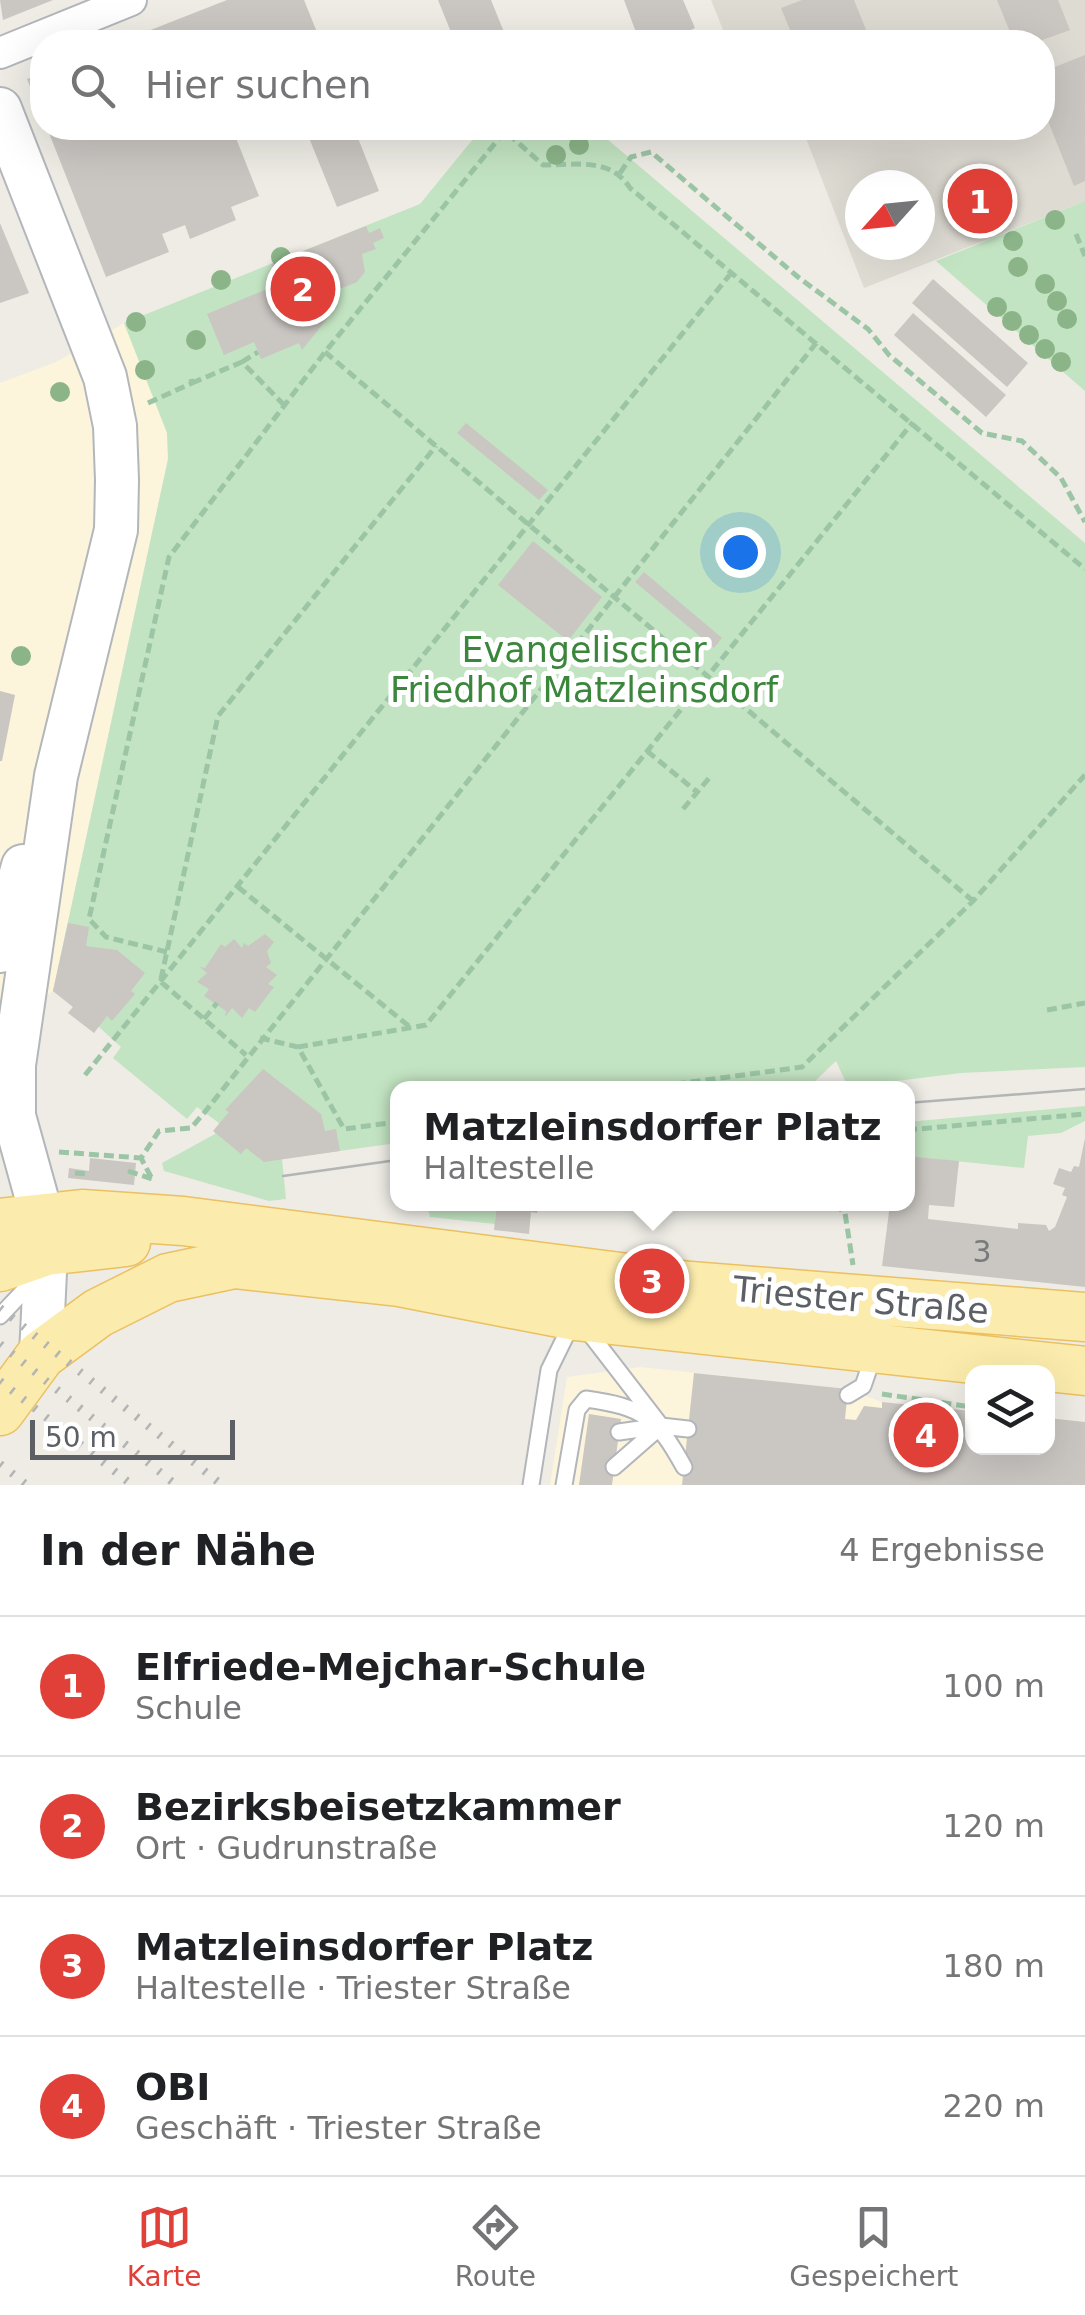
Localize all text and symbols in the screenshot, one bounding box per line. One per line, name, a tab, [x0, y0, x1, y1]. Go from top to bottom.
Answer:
search box	[30, 30, 1055, 140]
icon: search	[65, 58, 120, 113]
text: Hier suchen	[145, 63, 372, 107]
pin: 1	[948, 164, 1012, 238]
north arrow	[845, 170, 935, 260]
pin: 2	[270, 252, 336, 326]
your location	[715, 527, 766, 578]
park label: Evangelischer Friedhof Matzleinsdorf	[390, 630, 779, 710]
popup	[390, 1081, 915, 1211]
text: Matzleinsdorfer Platz	[423, 1105, 882, 1149]
text: Haltestelle	[423, 1149, 594, 1187]
house number: 3	[972, 1234, 992, 1269]
pin: 3	[620, 1244, 684, 1318]
street label: Triester Straße	[731, 1269, 990, 1331]
map controls	[965, 1365, 1055, 1455]
button: layers	[965, 1365, 1055, 1455]
pin: 4	[894, 1398, 958, 1472]
scale bar	[30, 1415, 235, 1460]
text: 50 m	[45, 1421, 117, 1454]
text: In der Nähe	[40, 1526, 316, 1575]
text: 4 Ergebnisse	[839, 1531, 1045, 1569]
text: Elfriede-Mejchar-Schule	[135, 1645, 646, 1689]
text: 1	[61, 1667, 84, 1705]
text: 100 m	[943, 1667, 1045, 1705]
text: Schule	[135, 1689, 242, 1727]
text: Bezirksbeisetzkammer	[135, 1785, 621, 1829]
text: 2	[61, 1807, 84, 1845]
text: 120 m	[943, 1807, 1045, 1845]
text: Ort · Gudrunstraße	[135, 1829, 437, 1867]
text: Matzleinsdorfer Platz	[135, 1925, 593, 1969]
text: 3	[61, 1947, 84, 1985]
text: 180 m	[943, 1947, 1045, 1985]
text: Haltestelle · Triester Straße	[135, 1969, 571, 2007]
text: OBI	[135, 2065, 210, 2109]
text: 4	[61, 2087, 84, 2125]
text: 220 m	[943, 2087, 1045, 2125]
text: Geschäft · Triester Straße	[135, 2109, 542, 2147]
tab: Karte	[127, 2200, 201, 2293]
tab: Route	[455, 2200, 536, 2293]
tab: Gespeichert	[789, 2200, 958, 2293]

